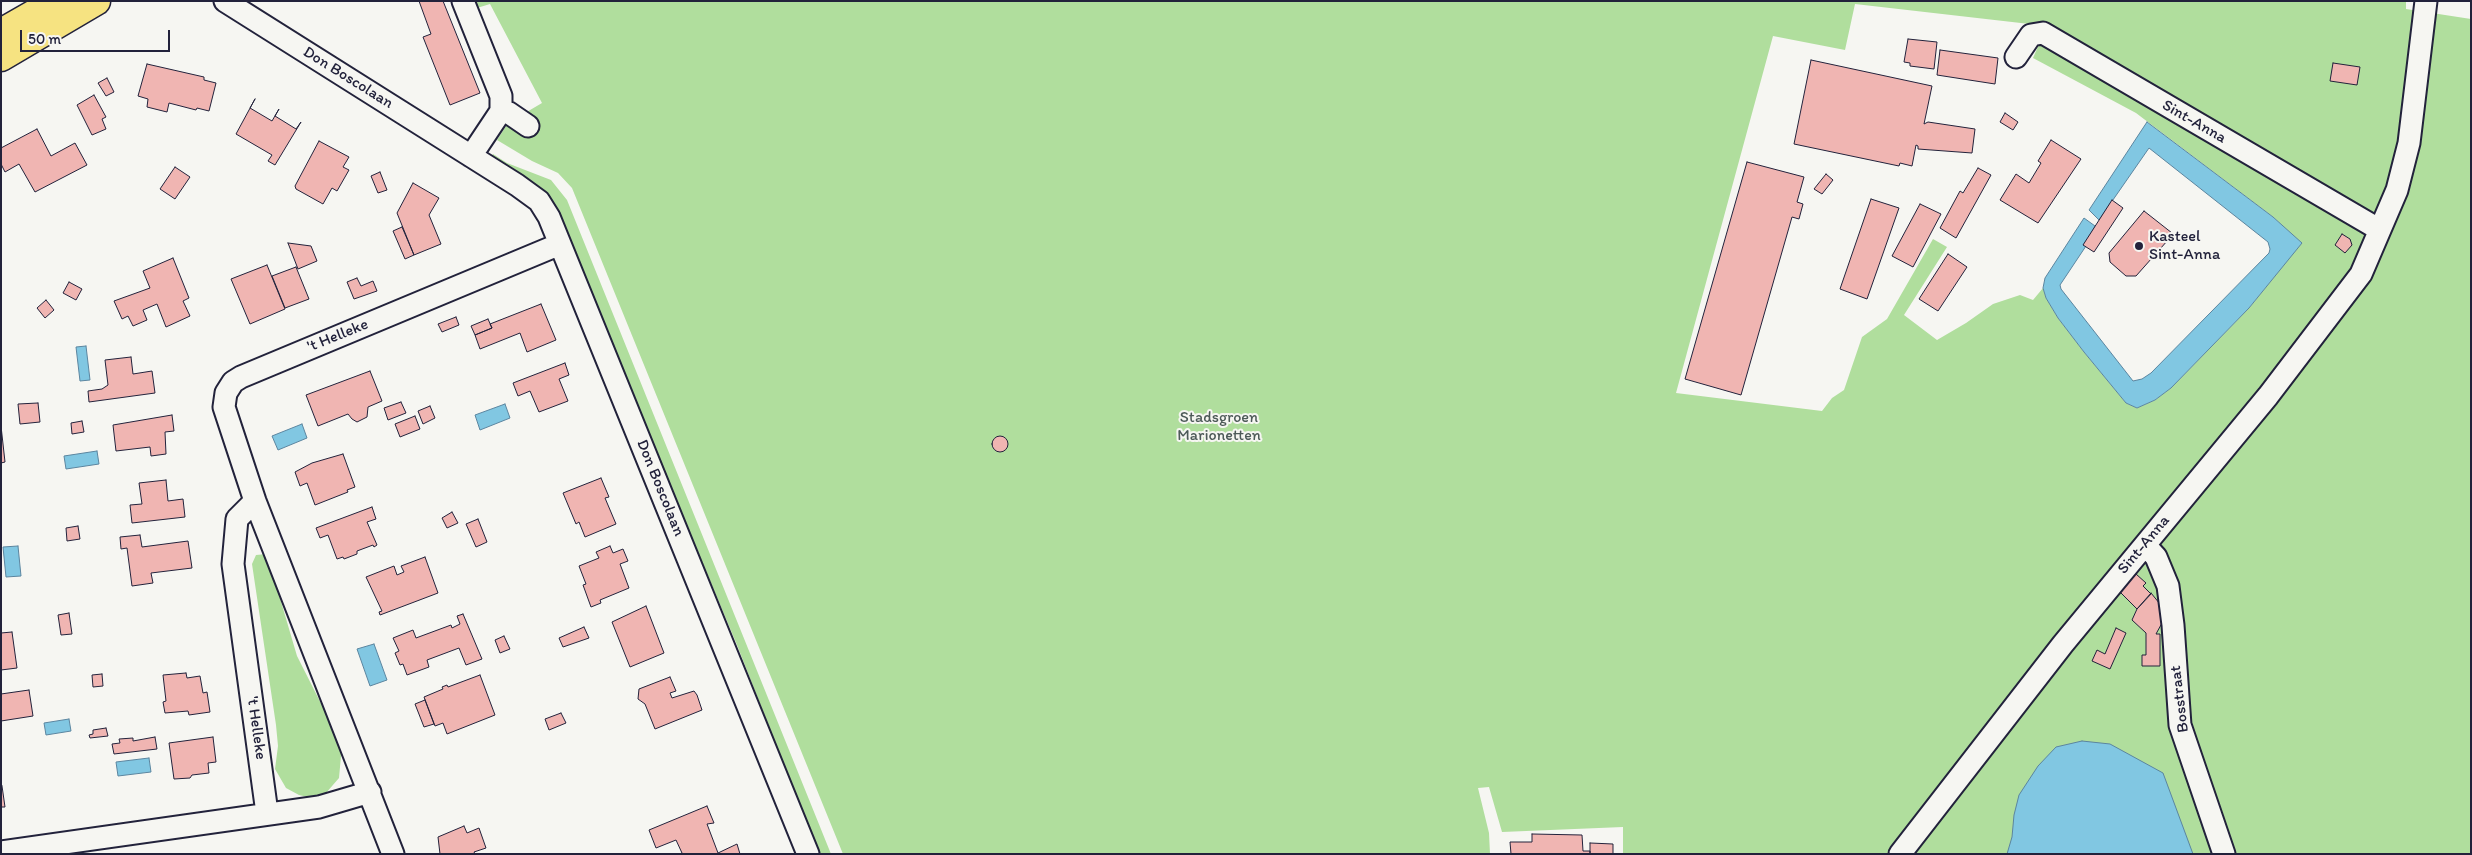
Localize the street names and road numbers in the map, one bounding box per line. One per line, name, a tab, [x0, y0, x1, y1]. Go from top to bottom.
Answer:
street label: Don Boscolaan	[299, 43, 397, 113]
street label: Sint-Anna	[2158, 96, 2230, 148]
street label: 't Helleke	[305, 315, 371, 357]
street label: Don Boscolaan	[632, 437, 688, 539]
street label: Sint-Anna	[2114, 512, 2174, 578]
street label: Bosstraat	[2166, 664, 2194, 734]
street label: 't Helleke	[242, 695, 270, 761]

